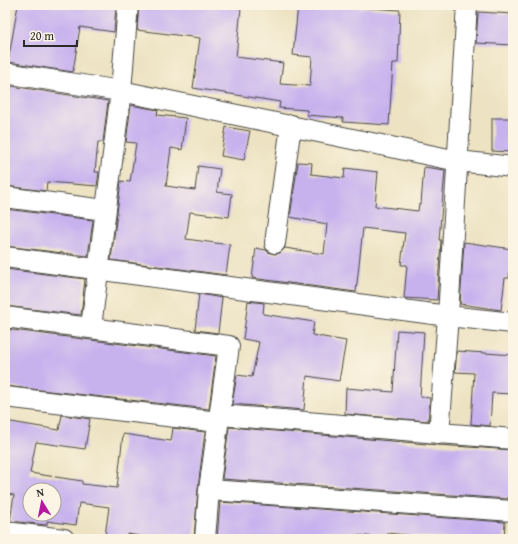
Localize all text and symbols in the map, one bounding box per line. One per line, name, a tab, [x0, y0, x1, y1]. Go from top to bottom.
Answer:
scale bar	[24, 22, 77, 48]
text: 20 m	[30, 27, 54, 44]
north arrow	[22, 482, 62, 522]
text: N	[35, 484, 46, 501]

